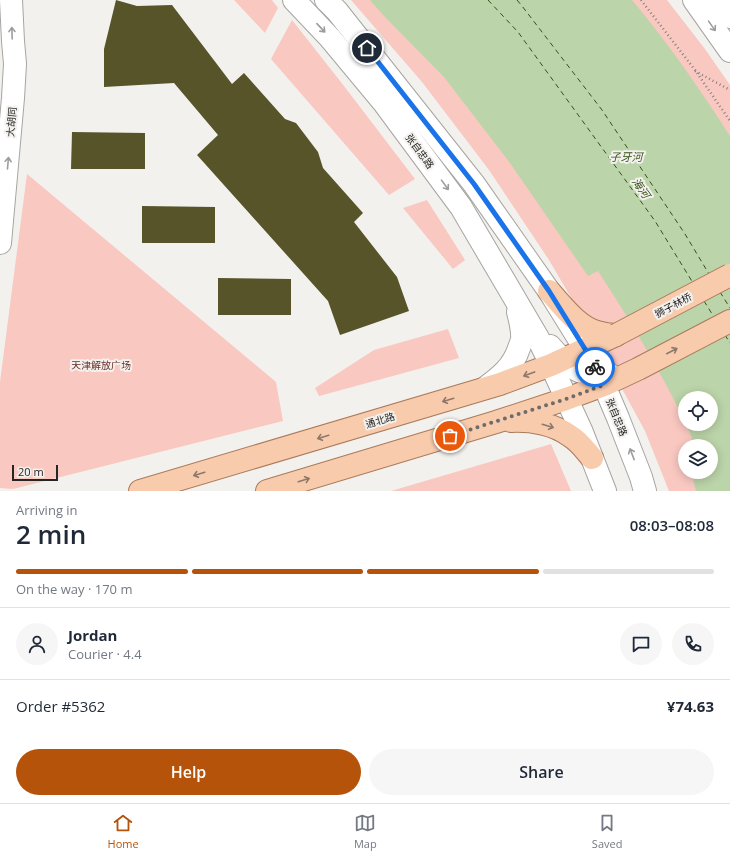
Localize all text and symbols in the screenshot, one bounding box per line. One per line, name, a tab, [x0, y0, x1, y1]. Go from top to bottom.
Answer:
one-way arrow	[708, 20, 716, 31]
one-way arrow	[316, 23, 325, 33]
one-way arrow	[9, 27, 16, 40]
pin	[350, 31, 384, 65]
icon: home	[356, 37, 378, 59]
street label: 大胡同	[3, 106, 19, 138]
street label: 张自忠路	[403, 131, 437, 171]
water label: 子牙河	[610, 149, 644, 164]
one-way arrow	[4, 157, 11, 170]
water label: 海河	[629, 174, 655, 203]
one-way arrow	[441, 179, 449, 190]
street label: 狮子林桥	[652, 289, 694, 321]
courier	[575, 347, 615, 387]
one-way arrow	[666, 347, 678, 354]
icon: bike	[584, 356, 606, 378]
park label: 天津解放广场	[71, 358, 131, 372]
one-way arrow	[523, 370, 535, 378]
map controls	[678, 391, 718, 479]
button: locate	[678, 391, 718, 431]
one-way arrow	[442, 396, 455, 404]
street label: 张自忠路	[603, 396, 631, 438]
street label: 通北路	[364, 409, 396, 431]
pin	[433, 419, 467, 453]
one-way arrow	[541, 423, 554, 430]
icon: bag	[439, 425, 461, 447]
one-way arrow	[317, 434, 330, 441]
button: layers	[678, 439, 718, 479]
one-way arrow	[628, 449, 636, 461]
scale bar	[12, 463, 58, 482]
text: 20 m	[18, 464, 44, 479]
one-way arrow	[192, 471, 205, 478]
one-way arrow	[297, 476, 310, 483]
text: Arriving in	[16, 501, 78, 519]
text: 08:03–08:08	[630, 515, 714, 535]
text: 2 min	[16, 516, 86, 552]
text: On the way · 170 m	[16, 580, 132, 598]
button: person	[16, 623, 58, 665]
button: chat	[620, 623, 662, 665]
button: phone	[672, 623, 714, 665]
text: Jordan	[68, 625, 117, 645]
text: Courier · 4.4	[68, 645, 142, 663]
text: Order #5362	[16, 696, 105, 716]
text: ¥74.63	[667, 696, 714, 716]
button: Help	[16, 749, 361, 795]
button: Share	[369, 749, 714, 795]
tab: Home	[108, 812, 139, 851]
tab: Map	[354, 812, 377, 851]
tab: Saved	[592, 812, 622, 851]

